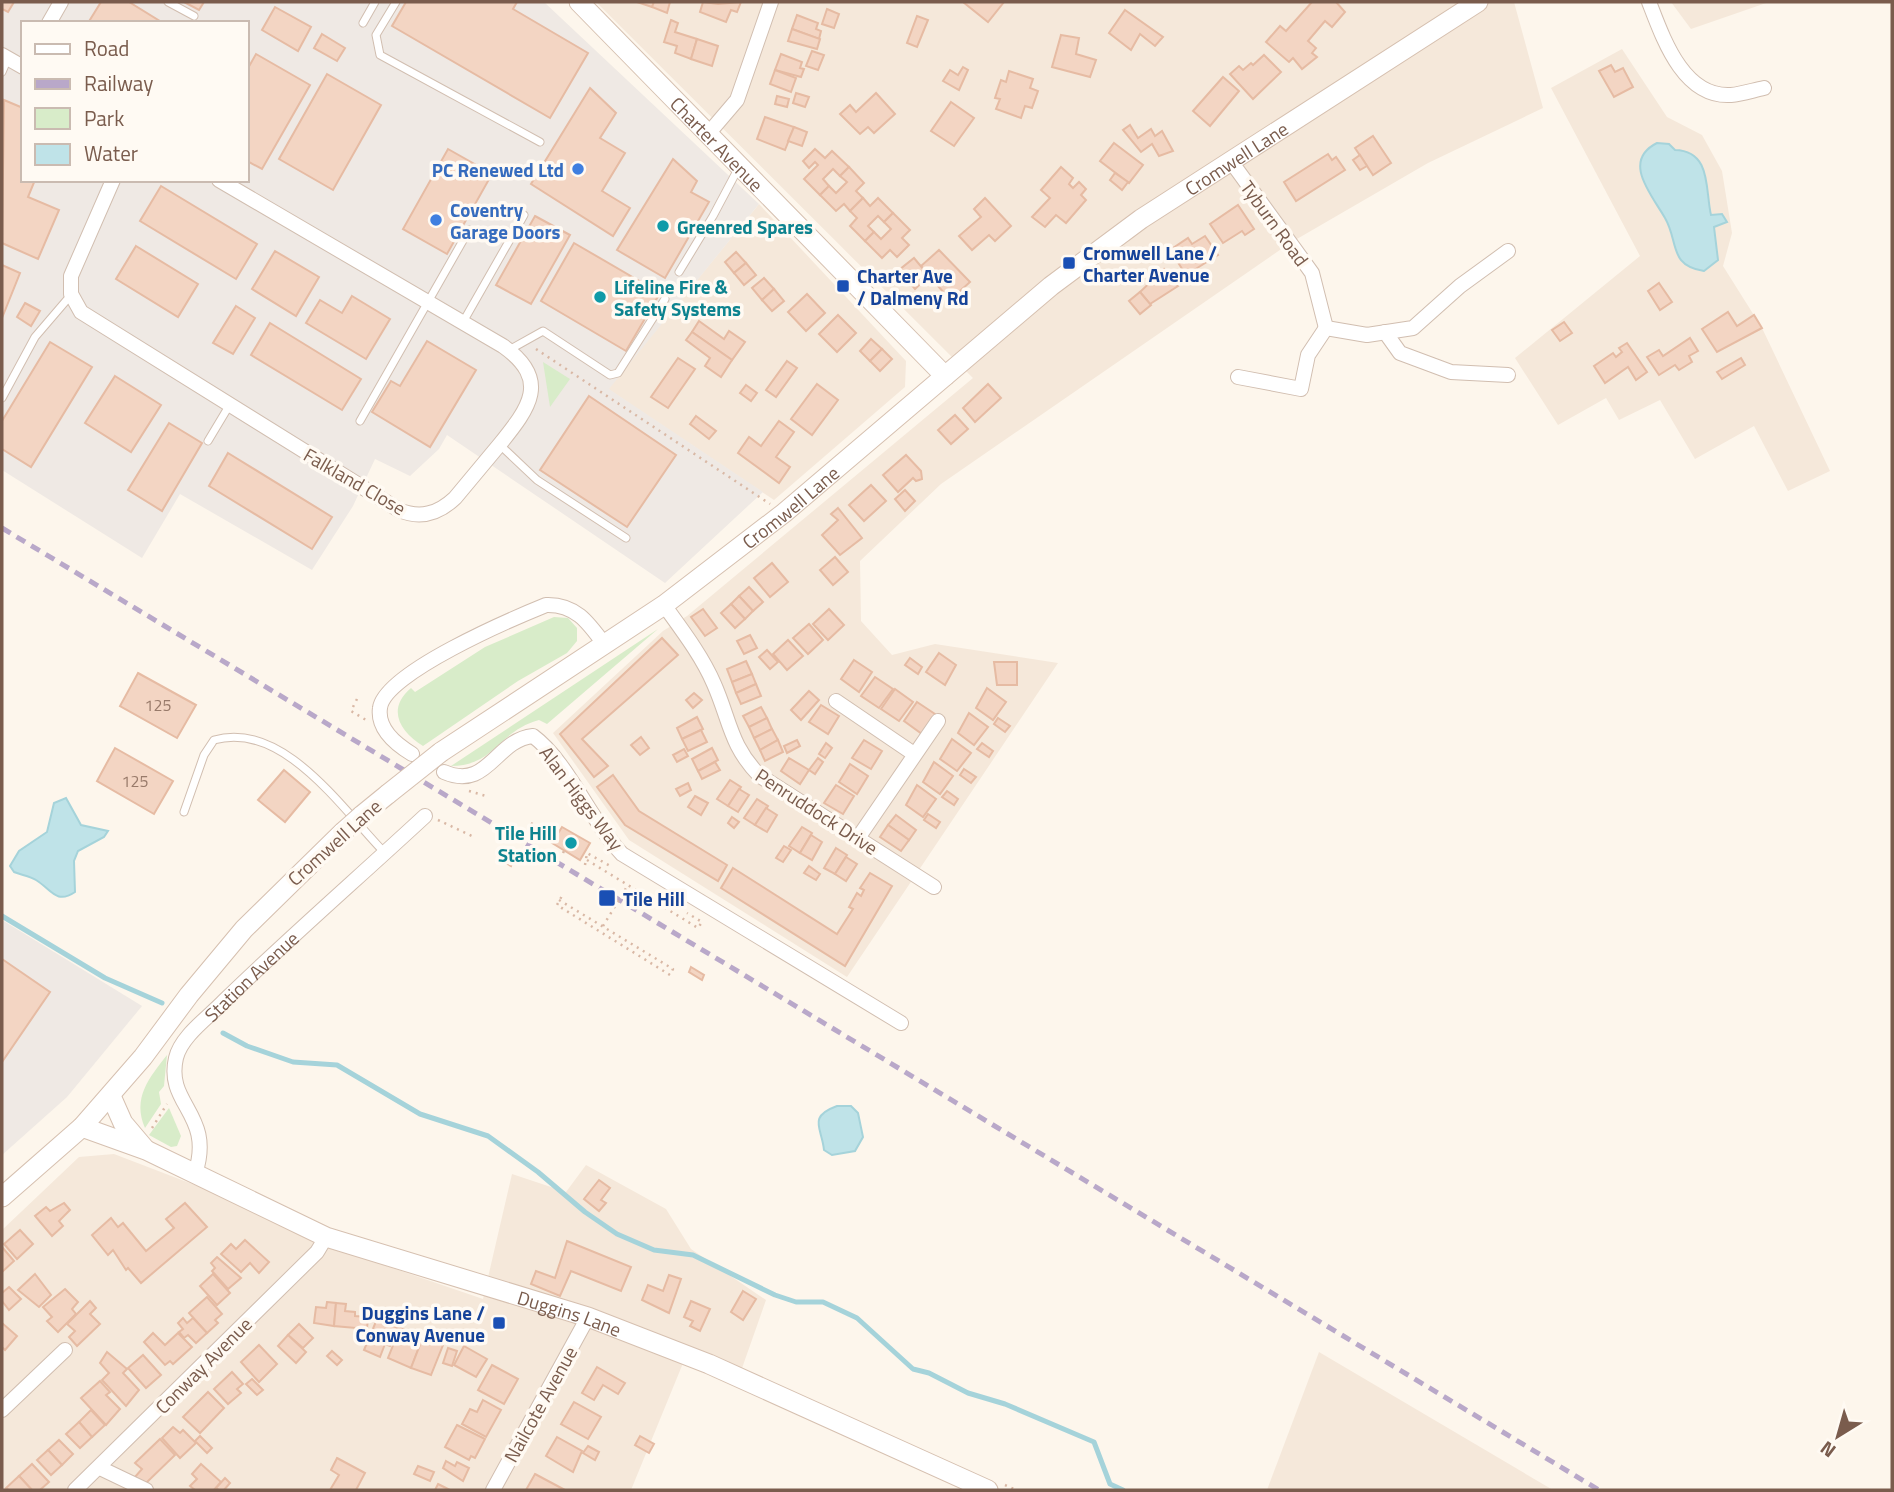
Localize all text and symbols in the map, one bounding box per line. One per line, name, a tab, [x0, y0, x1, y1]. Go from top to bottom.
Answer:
legend	[21, 21, 248, 182]
text: Road	[84, 32, 129, 64]
text: Railway	[84, 67, 153, 99]
street label: Charter Avenue	[664, 89, 771, 198]
text: Park	[84, 102, 124, 134]
street label: Cromwell Lane	[1179, 114, 1293, 202]
text: Water	[84, 137, 138, 169]
place label: PC Renewed Ltd	[432, 155, 564, 184]
marker: PC Renewed Ltd	[570, 161, 586, 177]
street label: Tyburn Road	[1234, 174, 1316, 272]
place label: Coventry Garage Doors	[450, 195, 561, 246]
marker: Coventry Garage Doors	[428, 212, 444, 228]
place label: Greenred Spares	[677, 212, 813, 241]
marker: Greenred Spares	[655, 218, 671, 234]
place label: Cromwell Lane / Charter Avenue	[1083, 238, 1217, 289]
marker: Cromwell Lane / Charter Avenue	[1061, 255, 1077, 271]
place label: Charter Ave / Dalmeny Rd	[857, 261, 969, 312]
place label: Lifeline Fire & Safety Systems	[614, 272, 741, 323]
marker: Charter Ave / Dalmeny Rd	[835, 278, 851, 294]
marker: Lifeline Fire & Safety Systems	[592, 289, 608, 305]
street label: Falkland Close	[298, 440, 412, 522]
street label: Cromwell Lane	[735, 458, 845, 555]
house number: 125	[145, 693, 171, 717]
street label: Alan Higgs Way	[533, 740, 631, 856]
street label: Penruddock Drive	[750, 760, 884, 862]
house number: 125	[122, 769, 148, 793]
street label: Cromwell Lane	[281, 792, 387, 892]
place label: Tile Hill Station	[495, 818, 557, 869]
marker: Tile Hill Station	[563, 835, 579, 851]
place label: Tile Hill	[623, 884, 685, 913]
marker: Tile Hill	[597, 888, 617, 908]
street label: Station Avenue	[197, 924, 305, 1028]
street label: Duggins Lane	[514, 1282, 626, 1343]
place label: Duggins Lane / Conway Avenue	[355, 1298, 485, 1349]
street label: Conway Avenue	[148, 1310, 258, 1420]
marker: Duggins Lane / Conway Avenue	[491, 1315, 507, 1331]
street label: Nailcote Avenue	[496, 1341, 584, 1467]
north arrow	[1803, 1401, 1873, 1471]
text: N	[1813, 1434, 1841, 1466]

